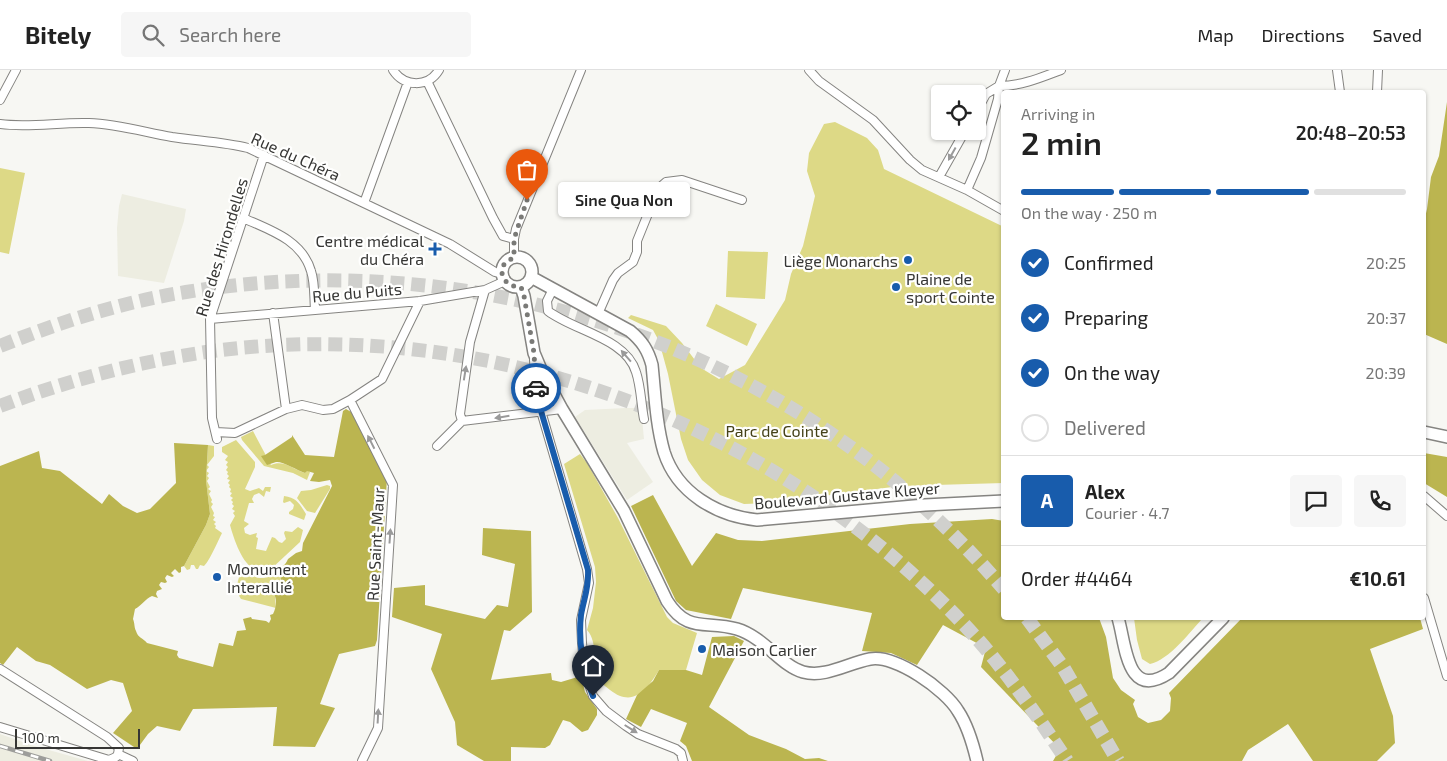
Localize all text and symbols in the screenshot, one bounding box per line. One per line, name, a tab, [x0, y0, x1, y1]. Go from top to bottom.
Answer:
search box	[121, 12, 471, 57]
text: Bitely	[25, 20, 91, 49]
icon: search	[139, 21, 167, 49]
text: Search here	[179, 23, 281, 46]
text: Map	[1197, 24, 1234, 46]
text: Directions	[1262, 24, 1345, 46]
text: Saved	[1373, 24, 1422, 46]
map controls	[931, 85, 986, 140]
button: locate	[931, 85, 986, 140]
text: Arriving in	[1021, 104, 1095, 123]
text: 20:48–20:53	[1296, 121, 1406, 144]
text: 2 min	[1021, 123, 1102, 161]
street label: Rue du Chéra	[249, 128, 343, 184]
one-way arrow	[948, 147, 957, 161]
pin	[506, 149, 548, 200]
icon: bag	[513, 156, 541, 184]
street label: Rue des Hirondelles	[191, 175, 251, 319]
callout: Sine Qua Non	[557, 182, 690, 218]
text: Sine Qua Non	[575, 190, 673, 209]
text: On the way · 250 m	[1021, 203, 1157, 222]
place label: Centre médical du Chéra	[315, 231, 424, 268]
marker: Centre médical du Chéra	[428, 242, 442, 256]
icon: check	[1021, 249, 1049, 277]
place label: Liège Monarchs	[784, 251, 898, 270]
text: Confirmed	[1064, 251, 1154, 274]
text: 20:25	[1366, 253, 1406, 272]
marker: Liège Monarchs	[902, 254, 914, 266]
place label: Plaine de sport Cointe	[906, 269, 995, 306]
street label: Rue du Puits	[311, 279, 403, 305]
marker: Plaine de sport Cointe	[890, 281, 902, 293]
icon: check	[1021, 304, 1049, 332]
text: Preparing	[1064, 306, 1148, 329]
text: 20:37	[1366, 308, 1406, 327]
one-way arrow	[621, 350, 632, 363]
icon: check	[1021, 359, 1049, 387]
text: On the way	[1064, 361, 1160, 384]
courier	[511, 363, 561, 413]
text: 20:39	[1366, 363, 1406, 382]
one-way arrow	[462, 365, 470, 381]
icon: car	[522, 374, 550, 402]
one-way arrow	[493, 413, 509, 421]
text: Delivered	[1064, 416, 1146, 439]
park label: Parc de Cointe	[725, 421, 829, 440]
one-way arrow	[367, 436, 376, 449]
button: chat	[1290, 475, 1342, 527]
button: phone	[1354, 475, 1406, 527]
street label: Boulevard Gustave Kleyer	[753, 477, 941, 513]
text: Alex	[1085, 480, 1125, 503]
street label: Rue Saint-Maur	[363, 486, 387, 601]
text: A	[1041, 489, 1053, 512]
text: Courier · 4.7	[1085, 503, 1169, 522]
one-way arrow	[387, 528, 395, 544]
place label: Monument Interallié	[227, 559, 307, 596]
text: Order #4464	[1021, 567, 1133, 590]
text: €10.61	[1350, 567, 1406, 590]
marker: Monument Interallié	[211, 571, 223, 583]
place label: Maison Carlier	[712, 640, 817, 659]
marker: Maison Carlier	[696, 643, 708, 655]
pin	[572, 645, 614, 696]
icon: home	[579, 652, 607, 680]
one-way arrow	[375, 708, 383, 724]
one-way arrow	[625, 724, 638, 734]
scale bar	[15, 726, 140, 749]
text: 100 m	[22, 729, 60, 746]

